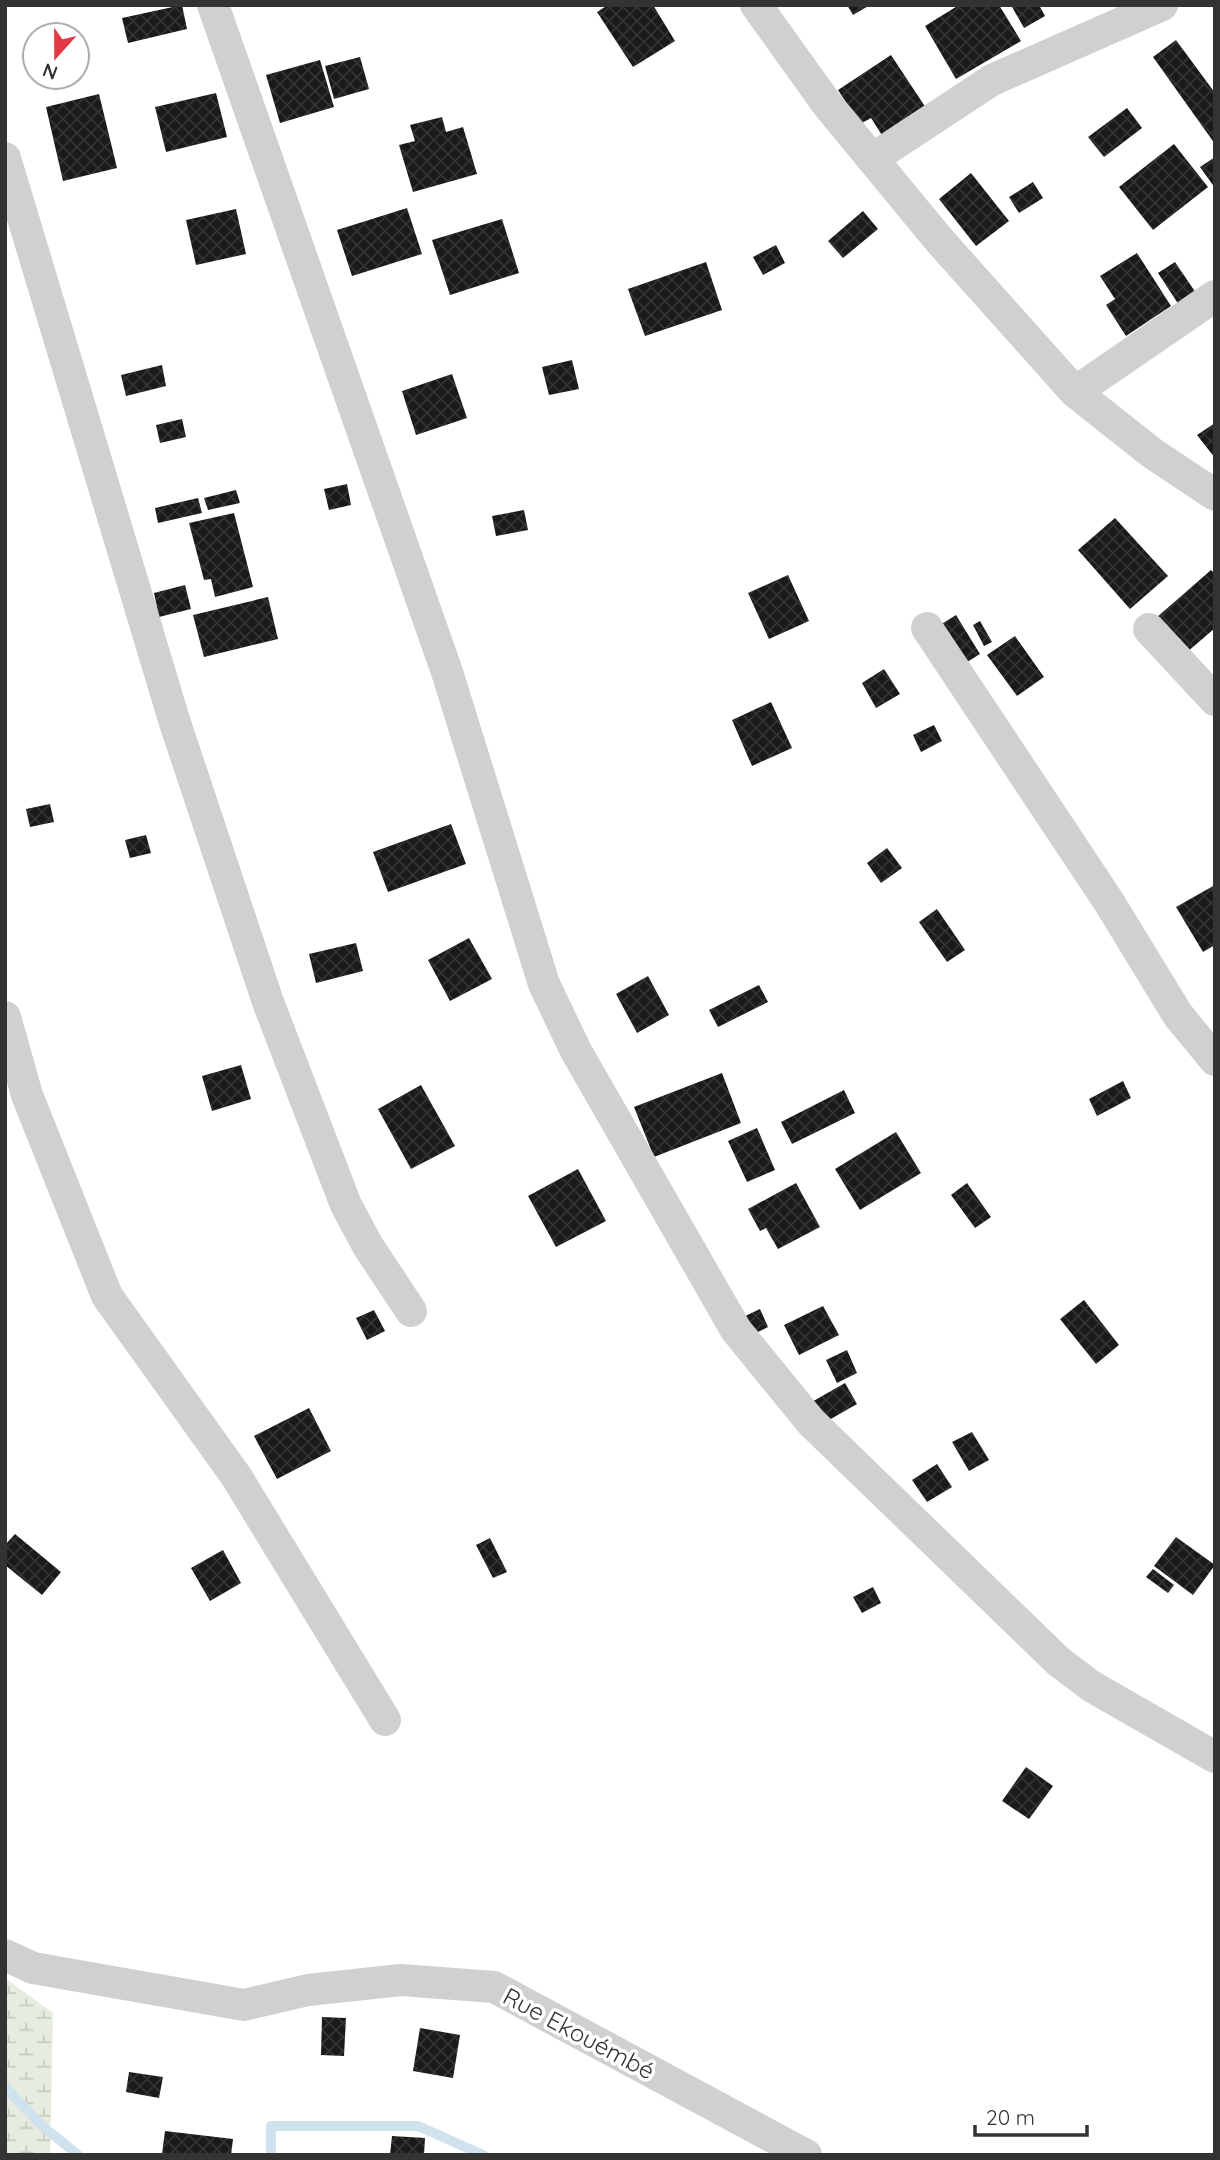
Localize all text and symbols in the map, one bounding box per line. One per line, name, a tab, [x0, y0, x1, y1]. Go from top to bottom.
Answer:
north arrow	[21, 21, 91, 91]
text: N	[39, 58, 61, 86]
street label: Rue Ekouémbé	[498, 1980, 660, 2086]
scale bar	[975, 2094, 1087, 2138]
text: 20 m	[986, 2104, 1035, 2130]

